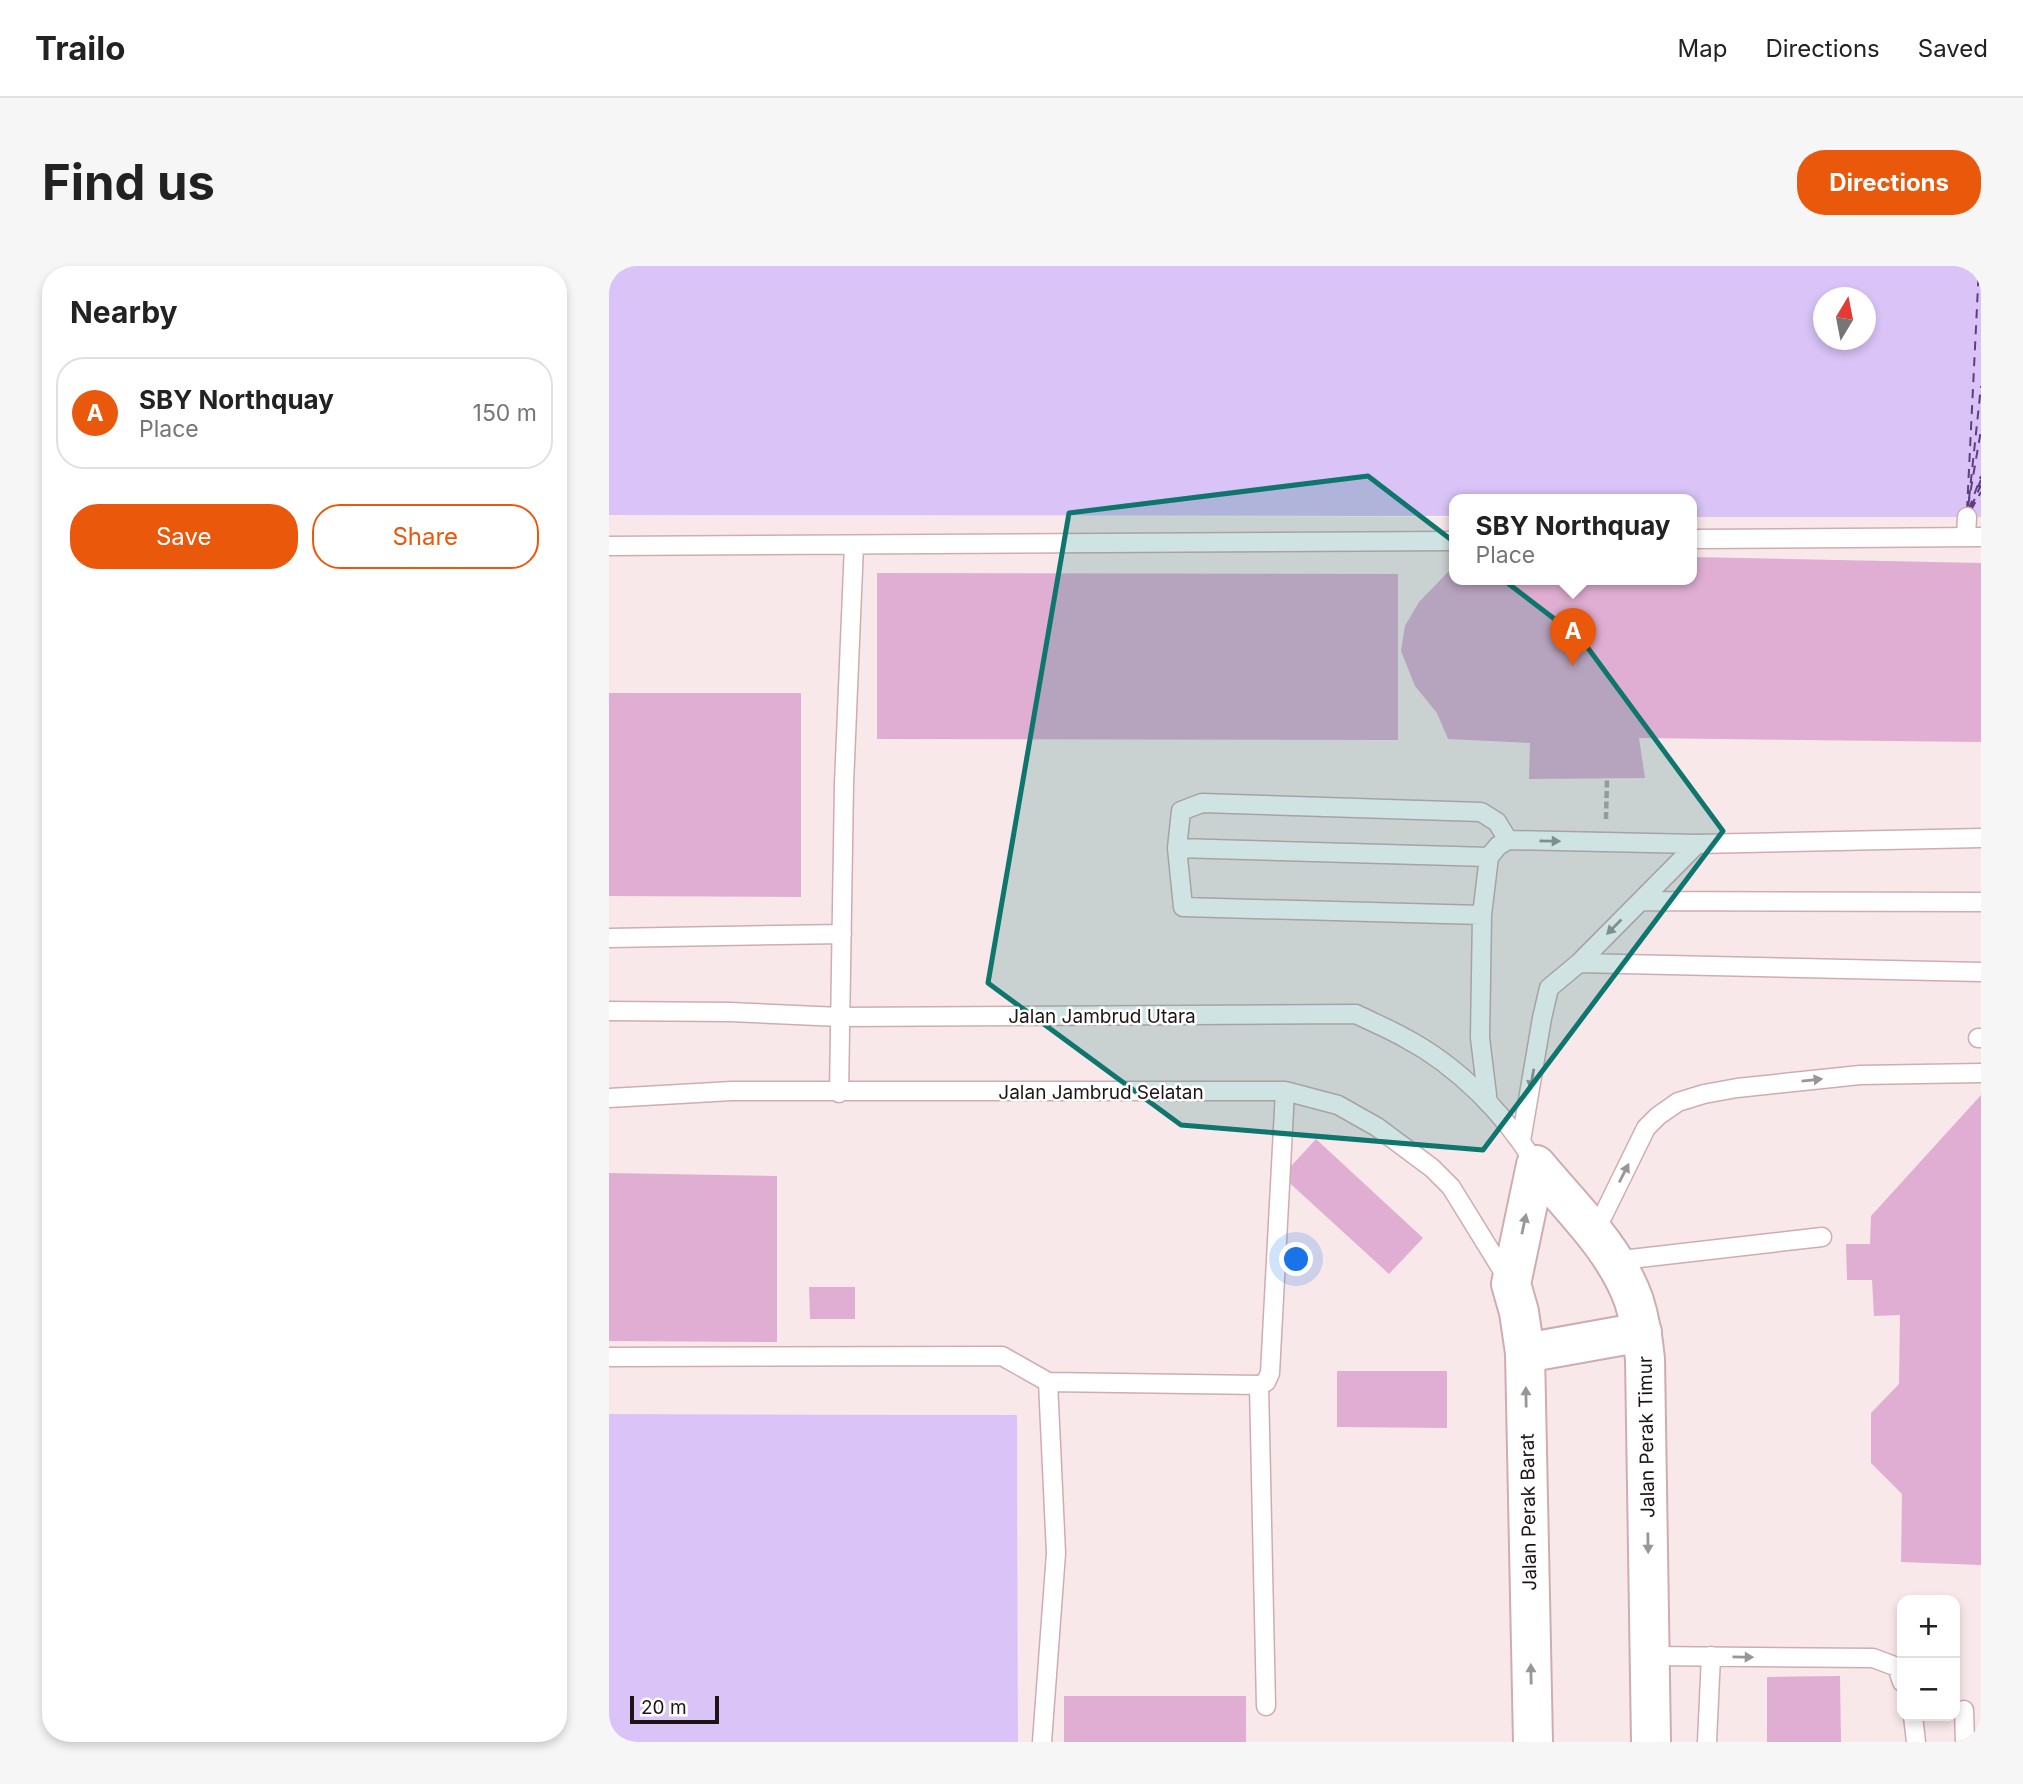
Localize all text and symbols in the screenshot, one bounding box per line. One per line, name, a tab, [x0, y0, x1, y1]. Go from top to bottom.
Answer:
text: Trailo	[35, 28, 125, 68]
text: Map	[1678, 34, 1727, 63]
text: Directions	[1765, 34, 1880, 63]
text: Saved	[1918, 34, 1988, 63]
button: Directions	[1797, 150, 1981, 215]
text: Find us	[42, 153, 215, 212]
north arrow	[1813, 287, 1876, 350]
text: Nearby	[70, 294, 178, 330]
text: SBY Northquay	[139, 384, 334, 415]
text: A	[86, 399, 104, 427]
text: 150 m	[473, 399, 537, 427]
text: Place	[139, 415, 199, 443]
popup	[1449, 494, 1697, 585]
button: Save	[70, 504, 298, 569]
button: Share	[312, 504, 539, 569]
text: SBY Northquay	[1476, 510, 1670, 541]
text: Place	[1476, 541, 1535, 569]
pin: A	[1550, 608, 1596, 666]
one-way arrow	[1539, 836, 1561, 847]
one-way arrow	[1606, 919, 1623, 936]
street label: Jalan Jambrud Utara	[1008, 1005, 1196, 1028]
one-way arrow	[1526, 1068, 1537, 1090]
one-way arrow	[1801, 1075, 1823, 1086]
street label: Jalan Jambrud Selatan	[998, 1081, 1204, 1104]
one-way arrow	[1619, 1163, 1630, 1183]
one-way arrow	[1518, 1213, 1529, 1235]
your location	[1279, 1242, 1313, 1276]
street label: Jalan Perak Timur	[1634, 1356, 1659, 1518]
one-way arrow	[1520, 1386, 1532, 1408]
street label: Jalan Perak Barat	[1516, 1433, 1541, 1591]
one-way arrow	[1642, 1532, 1654, 1554]
map controls	[1897, 1595, 1960, 1721]
button: +	[1897, 1595, 1960, 1658]
one-way arrow	[1732, 1651, 1754, 1663]
button: −	[1897, 1658, 1960, 1721]
one-way arrow	[1526, 1663, 1537, 1685]
scale bar	[630, 1693, 719, 1725]
text: 20 m	[641, 1696, 687, 1719]

